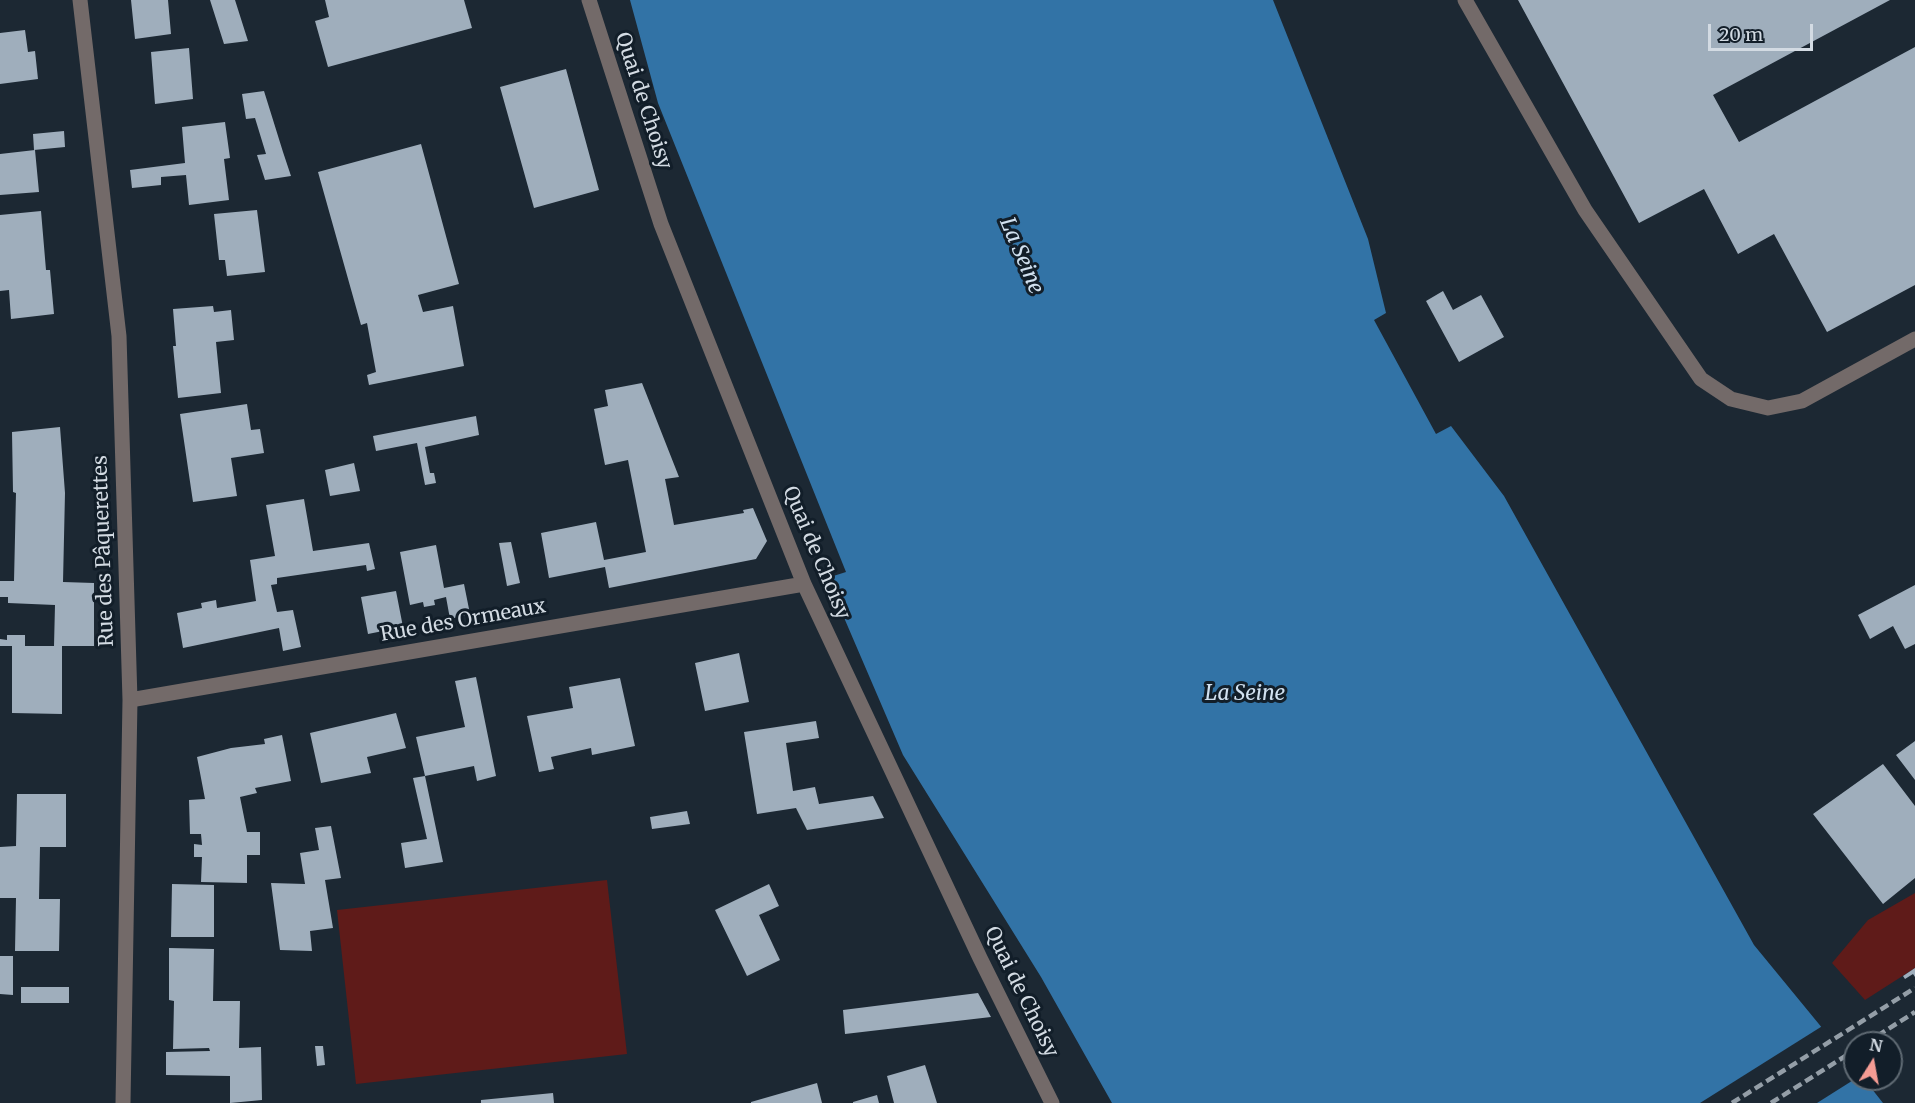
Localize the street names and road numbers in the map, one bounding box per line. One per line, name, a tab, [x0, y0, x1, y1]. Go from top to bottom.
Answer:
street label: Quai de Choisy	[610, 30, 676, 172]
street label: Rue des Pâquerettes	[89, 455, 119, 647]
street label: Quai de Choisy	[777, 483, 855, 623]
street label: Rue des Ormeaux	[379, 595, 547, 647]
street label: Quai de Choisy	[979, 923, 1063, 1061]

